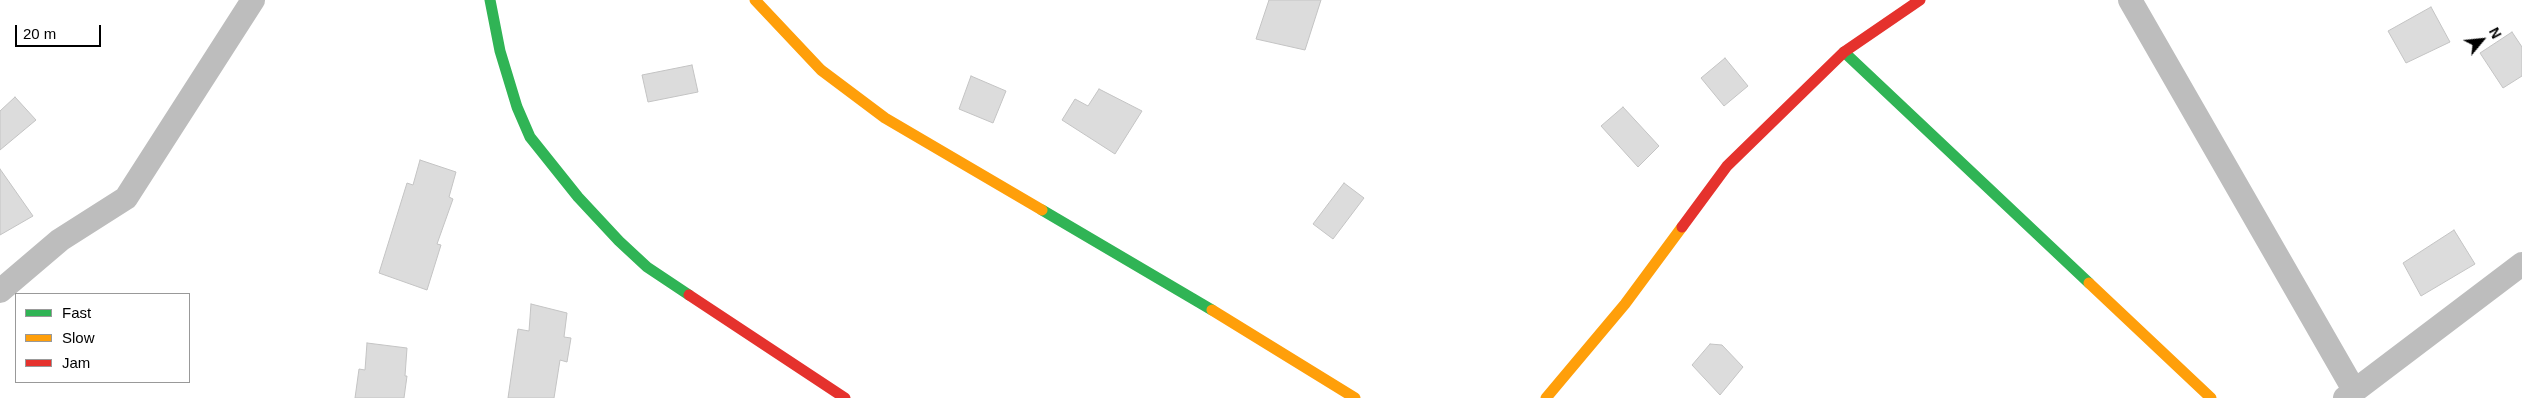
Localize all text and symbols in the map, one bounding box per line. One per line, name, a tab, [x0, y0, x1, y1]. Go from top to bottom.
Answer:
scale bar	[18, 15, 104, 47]
north arrow	[2457, 15, 2507, 65]
text: 20 m	[23, 25, 56, 42]
text: N	[2486, 25, 2505, 41]
legend	[15, 293, 190, 383]
text: Fast	[62, 304, 91, 321]
text: Slow	[62, 329, 95, 346]
text: Jam	[62, 354, 90, 371]

